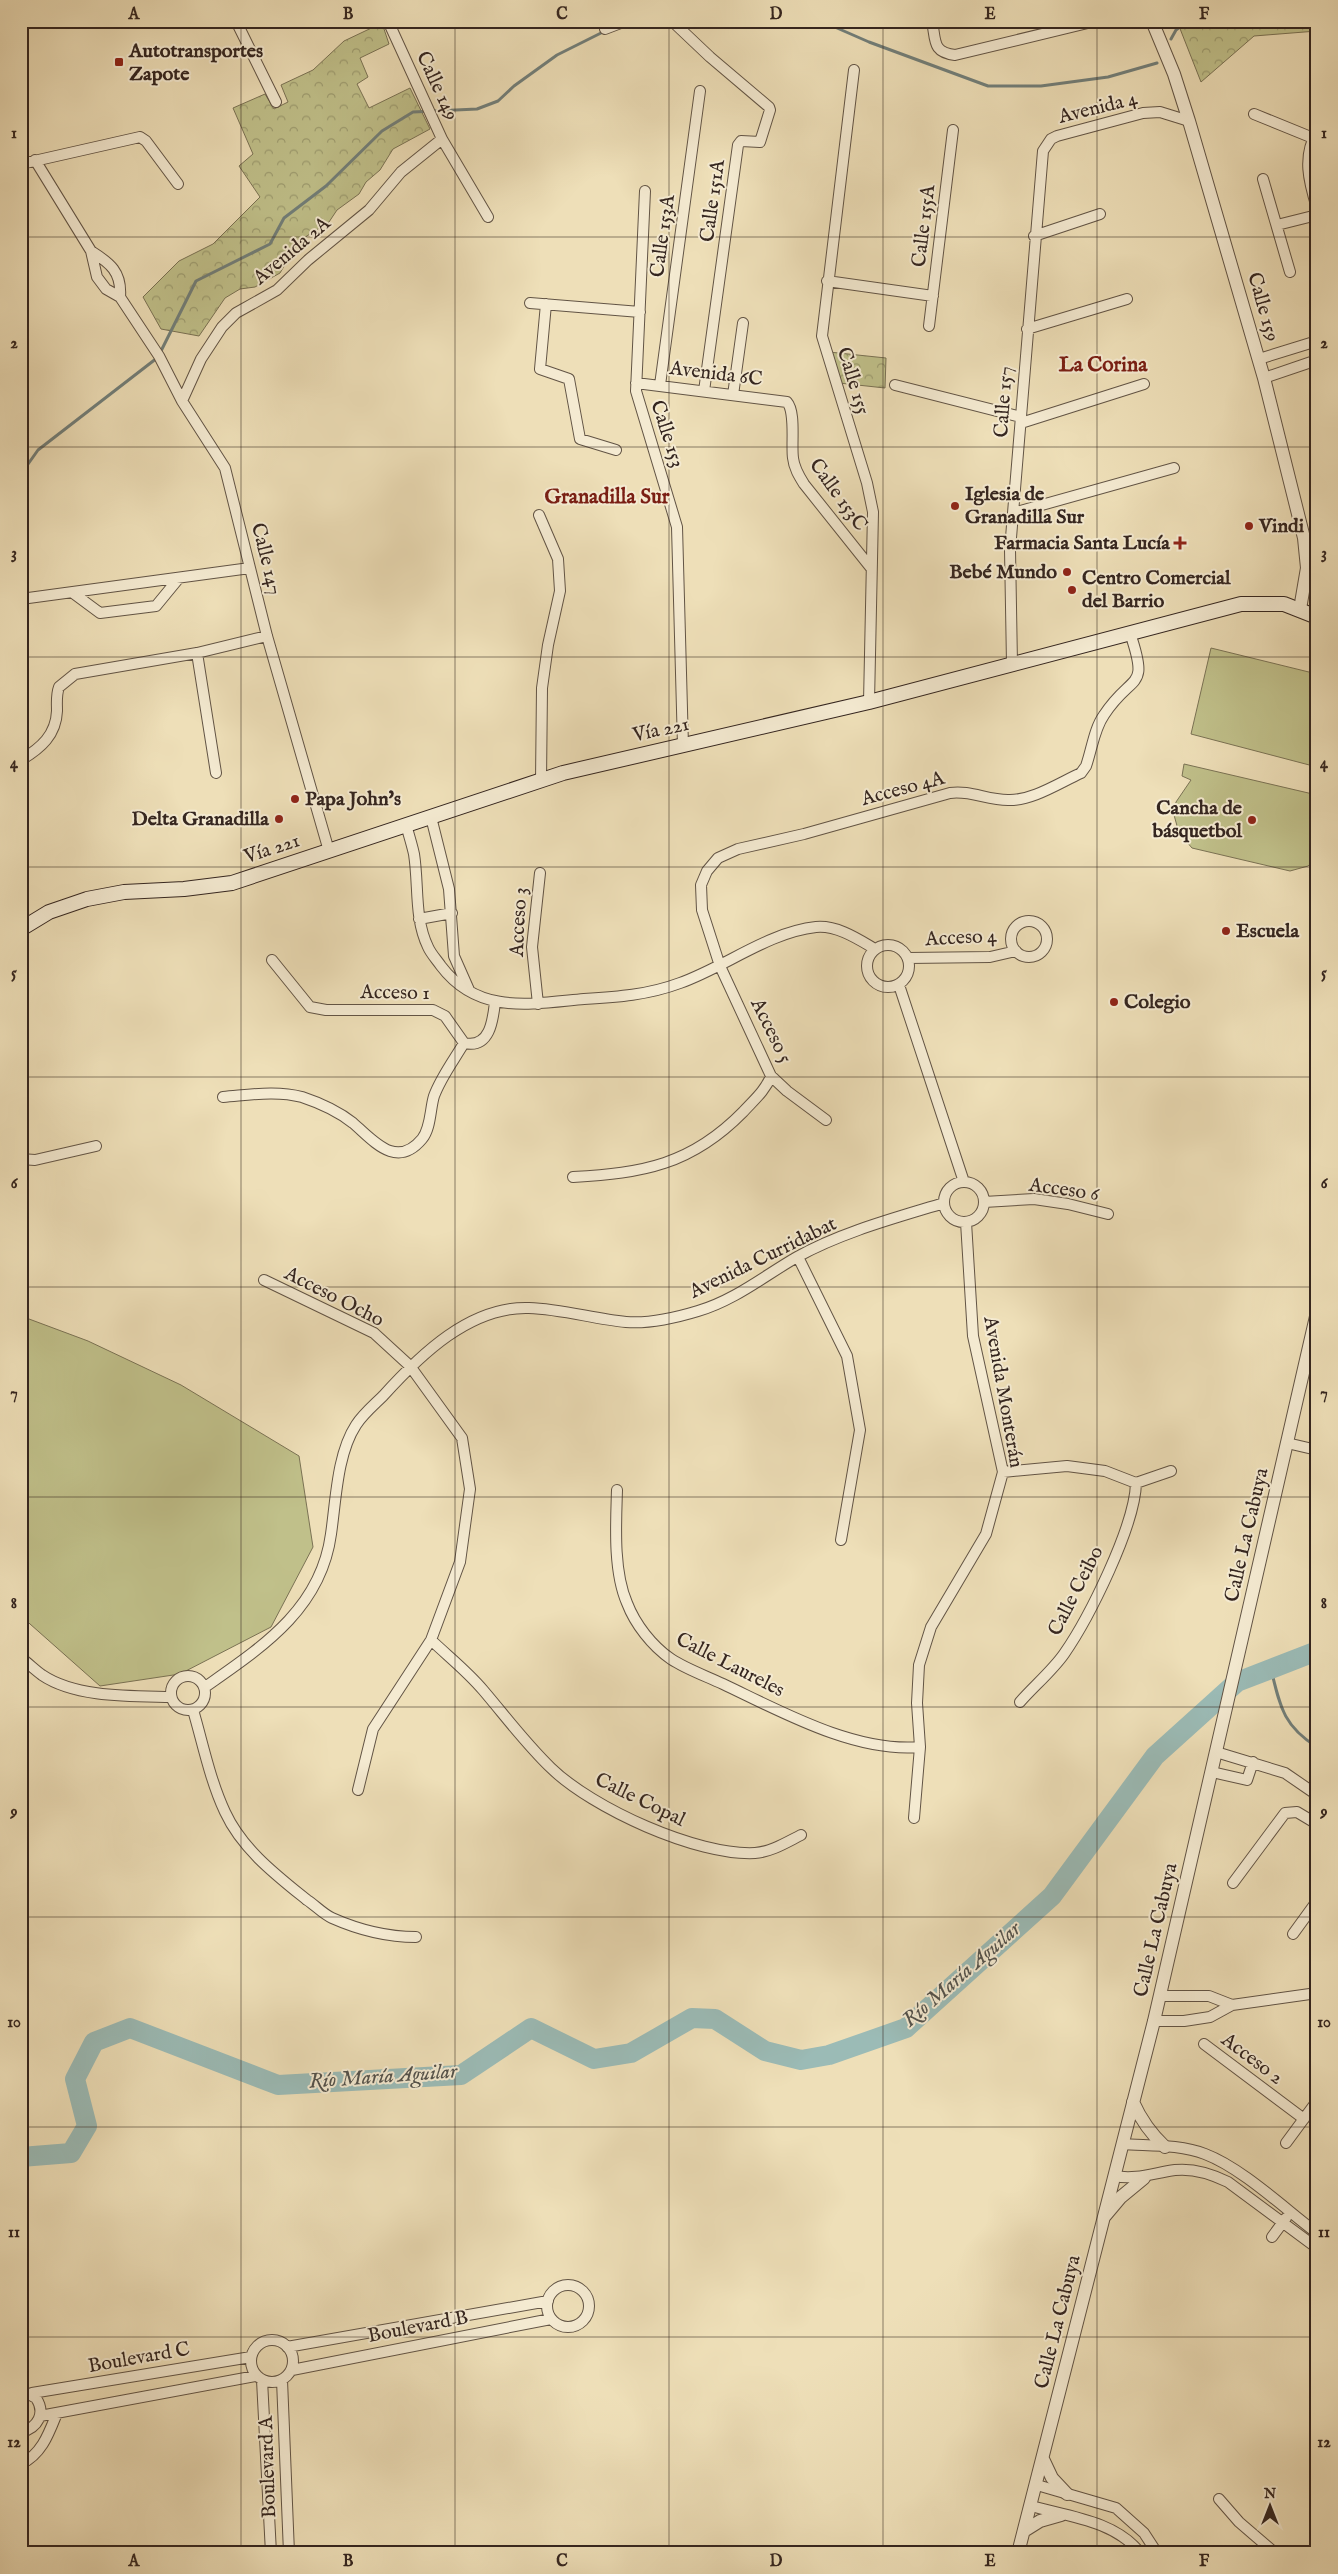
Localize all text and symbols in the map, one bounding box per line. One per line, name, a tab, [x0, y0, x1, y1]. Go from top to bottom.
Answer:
text: A	[128, 5, 141, 25]
text: B	[343, 5, 354, 25]
text: C	[556, 5, 568, 25]
text: D	[770, 5, 783, 25]
text: E	[984, 5, 996, 25]
text: F	[1199, 5, 1210, 25]
place label: Autotransportes Zapote	[128, 39, 263, 87]
street label: Calle 149	[410, 47, 464, 125]
marker: Autotransportes Zapote	[113, 56, 125, 68]
street label: Avenida 4	[1055, 86, 1140, 130]
text: 1	[11, 124, 17, 144]
text: 1	[1321, 124, 1327, 144]
street label: Calle 151A	[695, 158, 731, 244]
street label: Calle 155A	[907, 183, 942, 269]
street label: Calle 153A	[645, 193, 681, 279]
street label: Avenida 2A	[247, 211, 336, 291]
street label: Calle 159	[1241, 270, 1285, 344]
text: 2	[10, 334, 18, 354]
text: 2	[1320, 334, 1328, 354]
street label: Calle 155	[831, 344, 875, 418]
district label: La Corina	[1059, 352, 1148, 379]
street label: Avenida 6C	[667, 356, 764, 392]
street label: Calle 157	[989, 366, 1019, 438]
street label: Calle 153	[644, 397, 690, 471]
street label: Calle 153C	[803, 454, 873, 536]
place label: Iglesia de Granadilla Sur	[965, 482, 1085, 530]
district label: Granadilla Sur	[544, 484, 670, 511]
marker: Iglesia de Granadilla Sur	[949, 500, 961, 512]
place label: Vindi	[1258, 514, 1305, 539]
street label: Calle 147	[245, 520, 287, 598]
marker: Vindi	[1243, 520, 1255, 532]
place label: Farmacia Santa Lucía	[994, 531, 1170, 556]
marker: Farmacia Santa Lucía	[1174, 537, 1186, 549]
text: 3	[11, 544, 17, 564]
text: 3	[1321, 544, 1327, 564]
place label: Bebé Mundo	[949, 560, 1057, 585]
marker: Bebé Mundo	[1061, 566, 1073, 578]
place label: Centro Comercial del Barrio	[1082, 566, 1231, 614]
marker: Centro Comercial del Barrio	[1066, 584, 1078, 596]
street label: Vía 221	[629, 712, 692, 748]
text: 4	[10, 754, 19, 774]
text: 4	[1320, 754, 1329, 774]
street label: Acceso 4A	[858, 766, 948, 812]
place label: Papa John's	[305, 787, 401, 812]
marker: Papa John's	[289, 793, 301, 805]
place label: Cancha de básquetbol	[1151, 796, 1243, 844]
place label: Delta Granadilla	[132, 807, 269, 832]
marker: Delta Granadilla	[273, 813, 285, 825]
marker: Cancha de básquetbol	[1246, 814, 1258, 826]
street label: Vía 221	[240, 828, 303, 870]
street label: Acceso 3	[505, 887, 533, 958]
place label: Escuela	[1236, 919, 1300, 944]
street label: Acceso 4	[923, 924, 998, 952]
marker: Escuela	[1220, 925, 1232, 937]
text: 5	[11, 964, 17, 984]
text: 5	[1321, 964, 1327, 984]
street label: Acceso 1	[359, 980, 430, 1006]
place label: Colegio	[1124, 990, 1191, 1015]
street label: Acceso 5	[744, 993, 797, 1068]
marker: Colegio	[1108, 996, 1120, 1008]
street label: Acceso 6	[1026, 1173, 1101, 1207]
text: 6	[11, 1174, 19, 1194]
text: 6	[1321, 1174, 1329, 1194]
street label: Avenida Curridabat	[684, 1211, 841, 1305]
street label: Acceso Ocho	[279, 1261, 388, 1333]
street label: Avenida Monterán	[977, 1313, 1029, 1470]
text: 7	[10, 1384, 18, 1404]
text: 7	[1320, 1384, 1328, 1404]
street label: Calle La Cabuya	[1219, 1465, 1275, 1604]
street label: Calle Ceibo	[1043, 1542, 1109, 1640]
text: 8	[11, 1594, 17, 1614]
text: 8	[1321, 1594, 1327, 1614]
street label: Calle Laureles	[671, 1627, 789, 1703]
street label: Calle Copal	[591, 1767, 690, 1833]
text: 9	[10, 1803, 18, 1823]
text: 9	[1320, 1803, 1328, 1823]
street label: Calle La Cabuya	[1128, 1860, 1184, 1999]
water label: Río María Aguilar	[897, 1916, 1028, 2034]
text: 10	[7, 2013, 21, 2033]
text: 10	[1317, 2013, 1331, 2033]
street label: Acceso 2	[1215, 2027, 1288, 2090]
water label: Río María Aguilar	[308, 2058, 459, 2096]
text: 11	[8, 2223, 20, 2243]
text: 11	[1318, 2223, 1330, 2243]
street label: Calle La Cabuya	[1029, 2252, 1087, 2391]
street label: Boulevard B	[366, 2305, 470, 2349]
street label: Boulevard C	[86, 2337, 192, 2379]
street label: Boulevard A	[254, 2415, 282, 2519]
text: 12	[7, 2433, 21, 2453]
text: 12	[1317, 2433, 1331, 2453]
north arrow	[1246, 2482, 1296, 2532]
text: N	[1263, 2485, 1276, 2503]
text: A	[128, 2552, 141, 2572]
text: B	[343, 2552, 354, 2572]
text: C	[556, 2552, 568, 2572]
text: D	[770, 2552, 783, 2572]
text: E	[984, 2552, 996, 2572]
text: F	[1199, 2552, 1210, 2572]

